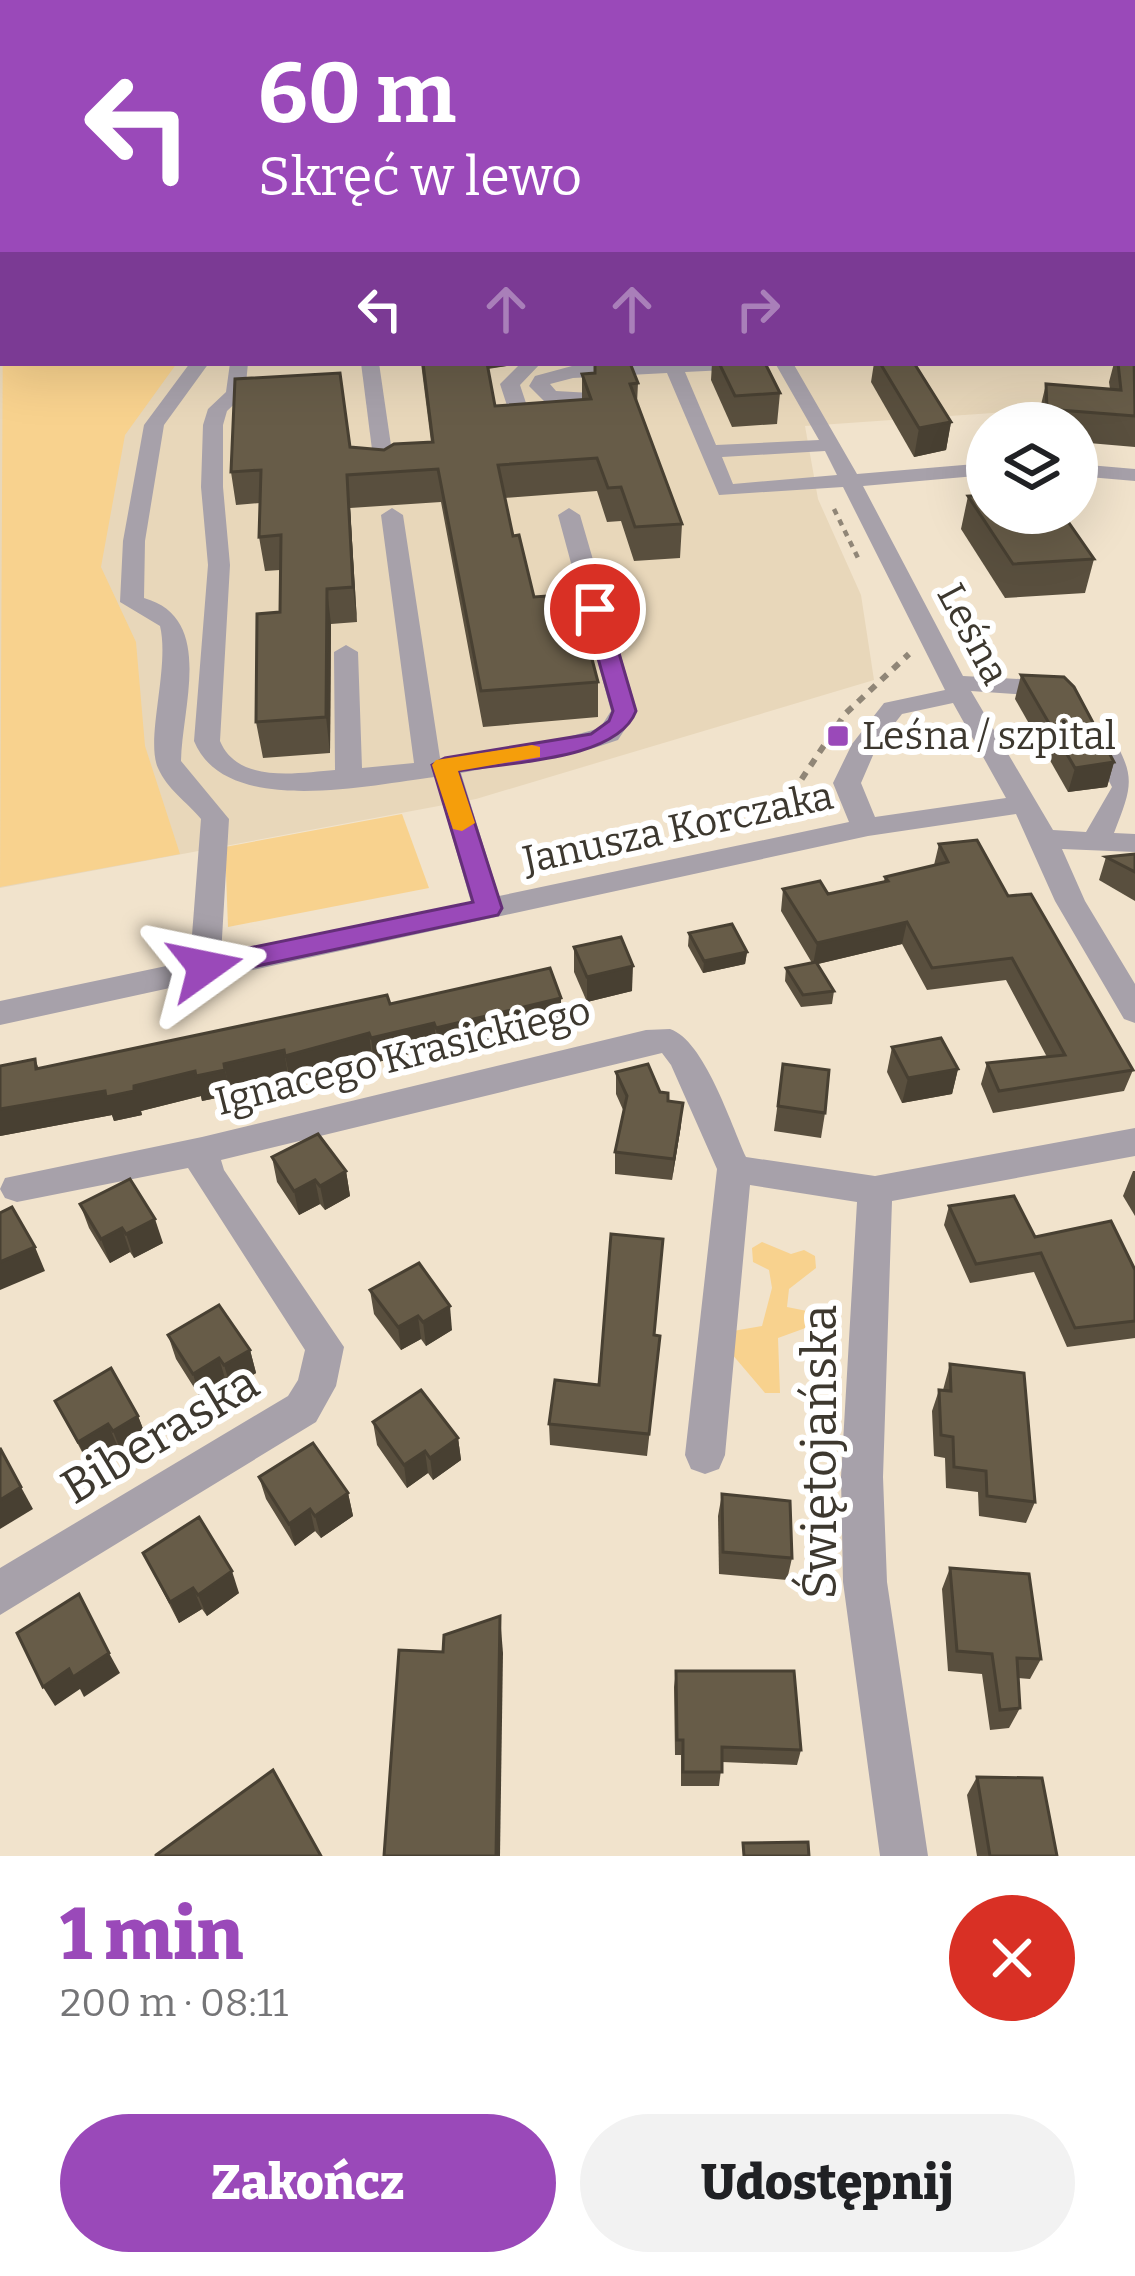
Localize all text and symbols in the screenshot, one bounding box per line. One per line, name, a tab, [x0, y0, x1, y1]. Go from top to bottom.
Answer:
text: 60 m	[258, 43, 456, 144]
icon: left	[60, 48, 216, 204]
text: Skręć w lewo	[258, 145, 582, 209]
icon: left	[347, 276, 413, 342]
icon: ahead	[473, 276, 539, 342]
icon: ahead	[599, 276, 665, 342]
icon: right	[725, 276, 791, 342]
map controls	[966, 402, 1098, 534]
button: layers	[966, 402, 1098, 534]
pin	[544, 558, 646, 660]
icon: arrive	[562, 576, 628, 642]
street label: Leśna	[927, 576, 1019, 692]
place label: Leśna / szpital	[862, 713, 1116, 759]
marker: Leśna / szpital	[825, 723, 851, 749]
street label: Janusza Korczaka	[518, 773, 837, 884]
position arrow	[142, 904, 268, 1030]
street label: Ignacego Krasickiego	[211, 987, 595, 1125]
street label: Świętojańska	[791, 1305, 849, 1599]
street label: Biberaska	[51, 1354, 269, 1516]
text: 1 min	[60, 1892, 243, 1978]
button: close	[949, 1895, 1075, 2021]
text: 200 m · 08:11	[60, 1980, 288, 2026]
button: Zakończ	[60, 2114, 556, 2252]
button: Udostępnij	[580, 2114, 1075, 2252]

